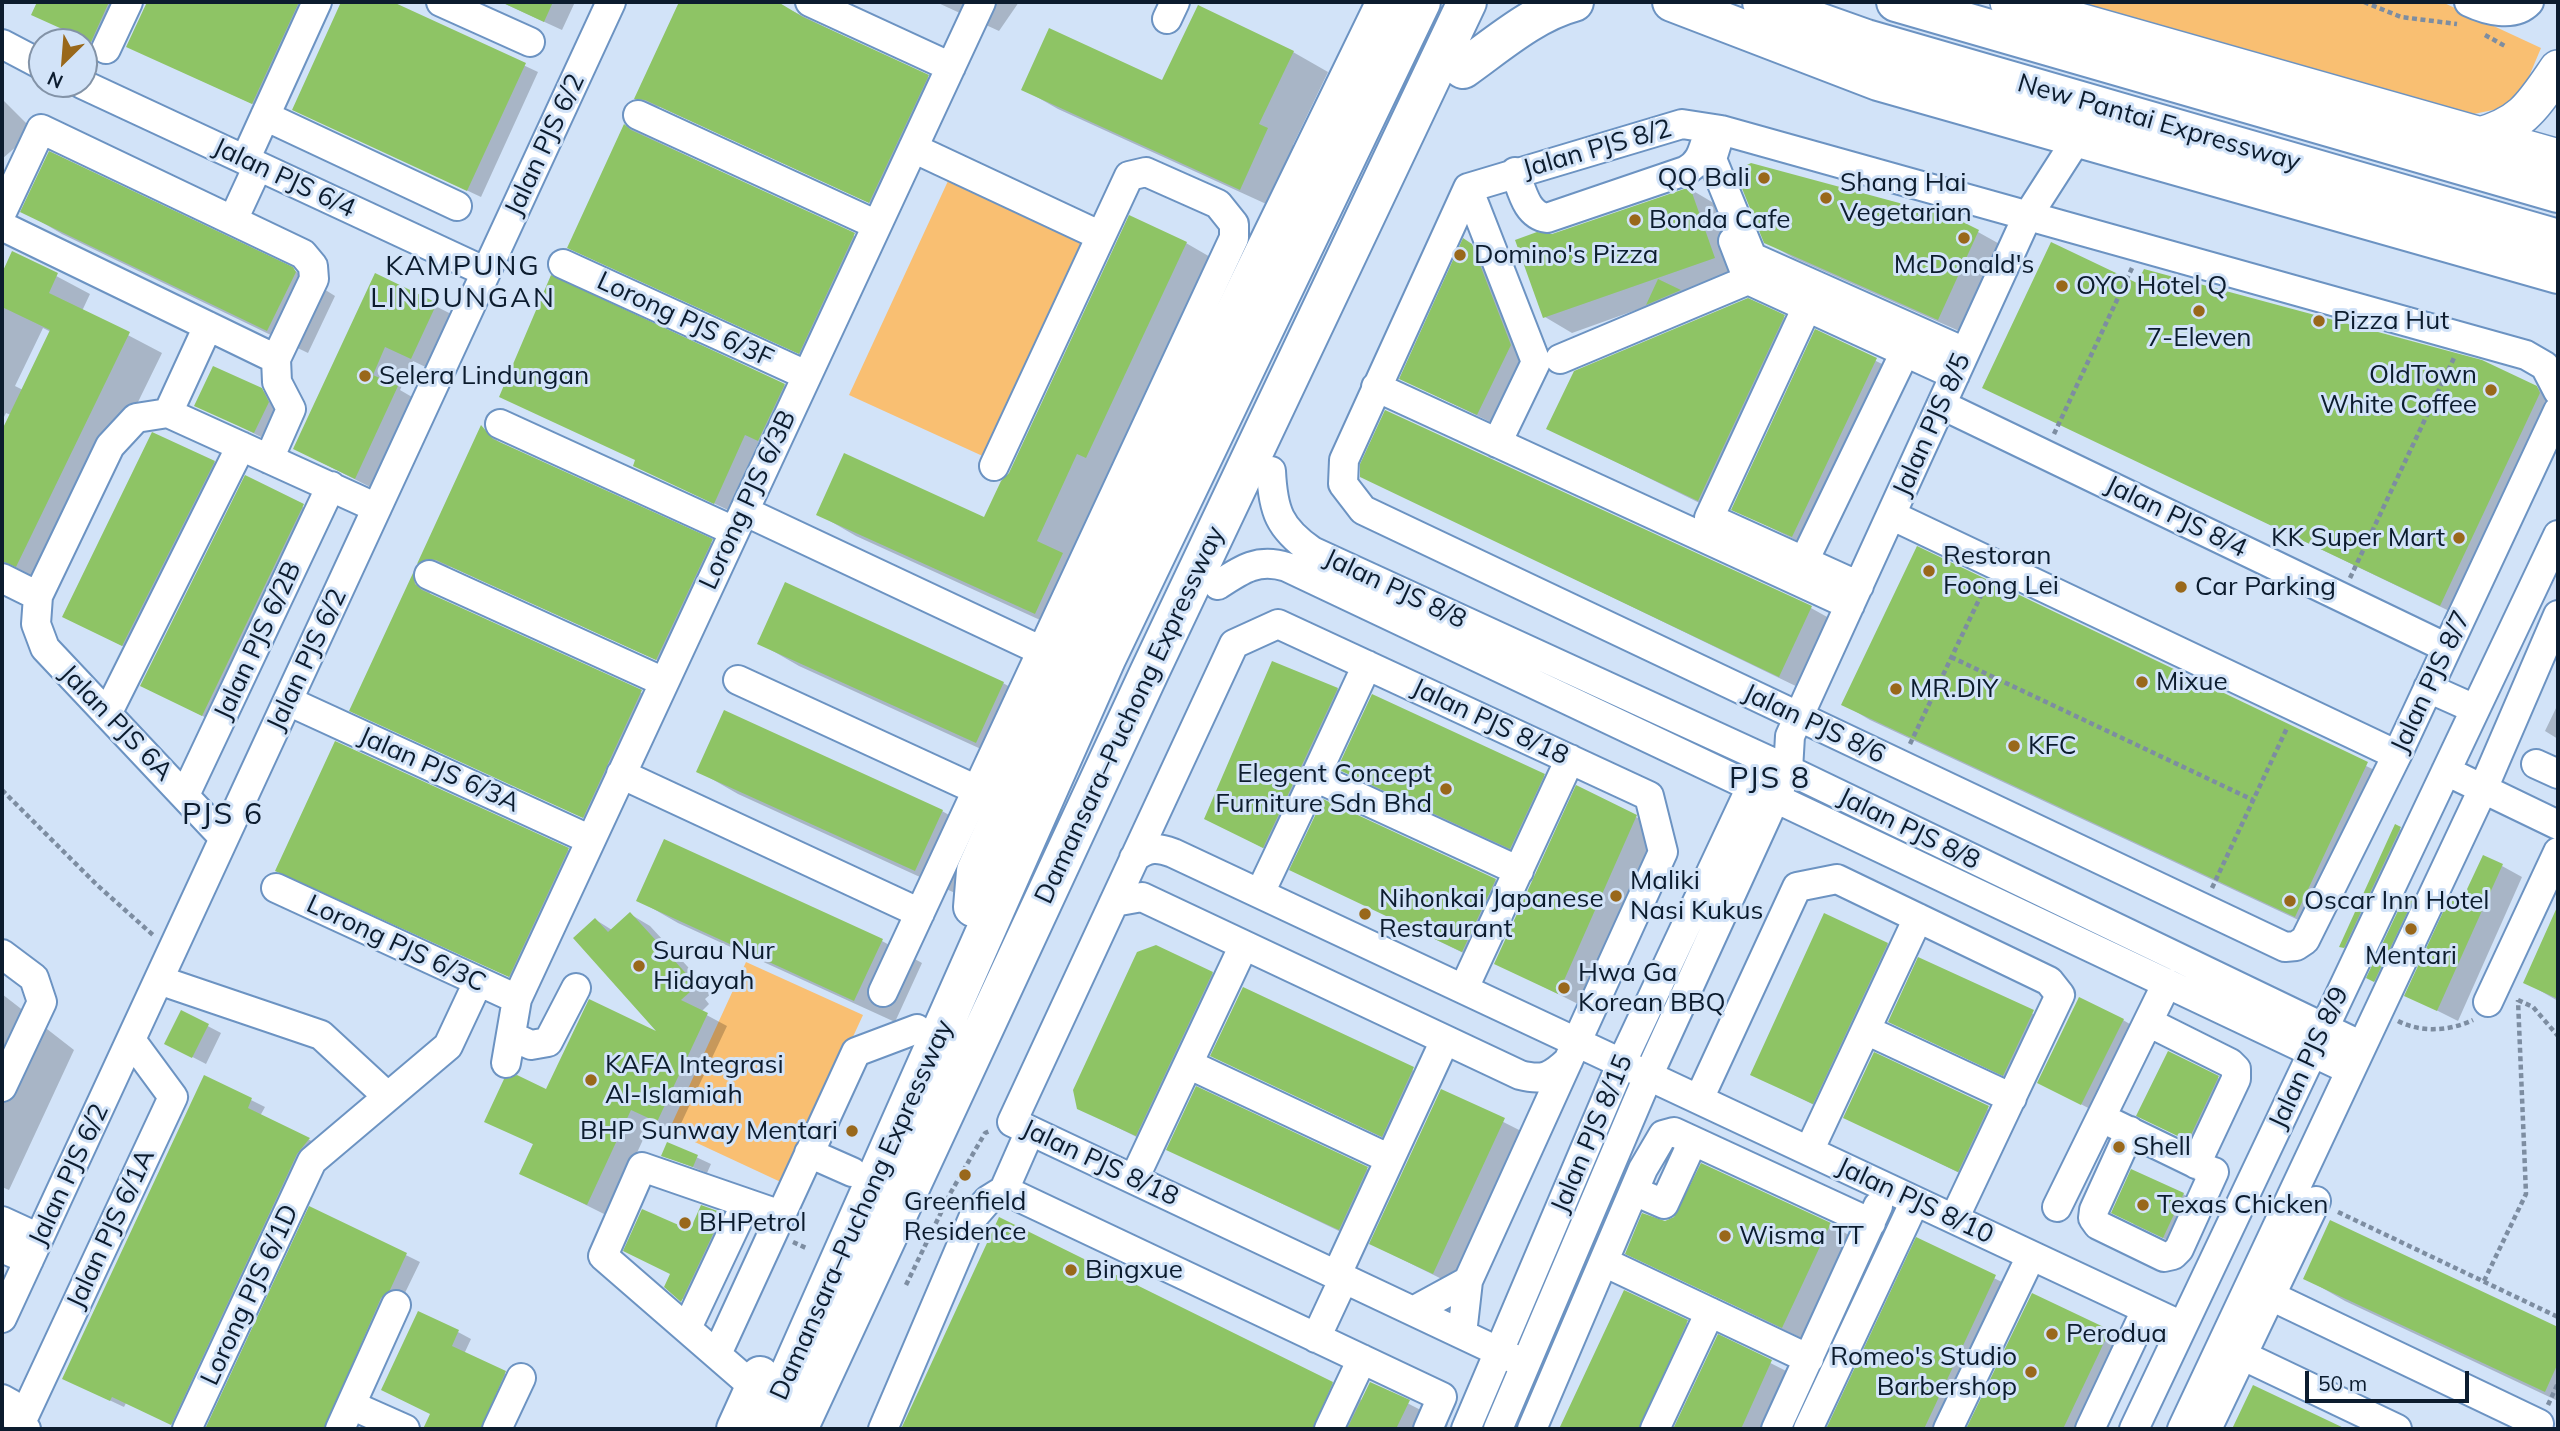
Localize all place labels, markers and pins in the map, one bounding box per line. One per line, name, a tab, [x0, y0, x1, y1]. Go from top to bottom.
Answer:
place label: QQ Bali	[1657, 162, 1750, 194]
place label: Shang Hai Vegetarian	[1840, 167, 1972, 228]
marker: QQ Bali	[1756, 170, 1772, 186]
marker: Shang Hai Vegetarian	[1818, 190, 1834, 206]
place label: Bonda Cafe	[1649, 204, 1790, 236]
marker: Bonda Cafe	[1627, 212, 1643, 228]
marker: McDonald's	[1956, 230, 1972, 246]
place label: Domino's Pizza	[1474, 239, 1658, 271]
marker: Domino's Pizza	[1452, 247, 1468, 263]
place label: McDonald's	[1894, 249, 2034, 281]
place label: OYO Hotel Q	[2076, 270, 2227, 302]
marker: OYO Hotel Q	[2054, 278, 2070, 294]
marker: 7-Eleven	[2191, 303, 2207, 319]
place label: Pizza Hut	[2333, 305, 2449, 337]
marker: Pizza Hut	[2311, 313, 2327, 329]
place label: 7-Eleven	[2146, 322, 2252, 354]
place label: OldTown White Coffee	[2320, 359, 2477, 420]
place label: Selera Lindungan	[379, 360, 589, 392]
marker: Selera Lindungan	[357, 368, 373, 384]
marker: OldTown White Coffee	[2483, 382, 2499, 398]
place label: KK Super Mart	[2271, 522, 2445, 554]
marker: KK Super Mart	[2451, 530, 2467, 546]
place label: Restoran Foong Lei	[1943, 540, 2059, 602]
marker: Restoran Foong Lei	[1921, 563, 1937, 579]
place label: Car Parking	[2195, 571, 2336, 603]
marker: Car Parking	[2173, 579, 2189, 595]
place label: Mixue	[2156, 666, 2228, 698]
place label: MR.DIY	[1910, 673, 1998, 705]
marker: Mixue	[2134, 674, 2150, 690]
marker: MR.DIY	[1888, 681, 1904, 697]
place label: KFC	[2028, 730, 2076, 762]
marker: KFC	[2006, 738, 2022, 754]
place label: Elegent Concept Furniture Sdn Bhd	[1215, 758, 1432, 820]
marker: Elegent Concept Furniture Sdn Bhd	[1438, 781, 1454, 797]
place label: Maliki Nasi Kukus	[1630, 865, 1763, 926]
place label: Nihonkai Japanese Restaurant	[1379, 883, 1604, 944]
place label: Oscar Inn Hotel	[2304, 885, 2489, 917]
marker: Maliki Nasi Kukus	[1608, 888, 1624, 904]
marker: Oscar Inn Hotel	[2282, 893, 2298, 909]
marker: Nihonkai Japanese Restaurant	[1357, 906, 1373, 922]
marker: Mentari	[2403, 921, 2419, 937]
place label: Surau Nur Hidayah	[653, 935, 775, 996]
place label: Mentari	[2365, 940, 2457, 972]
place label: Hwa Ga Korean BBQ	[1578, 957, 1726, 1018]
marker: Surau Nur Hidayah	[631, 958, 647, 974]
marker: Hwa Ga Korean BBQ	[1556, 980, 1572, 996]
place label: KAFA Integrasi Al-Islamiah	[605, 1049, 784, 1110]
marker: KAFA Integrasi Al-Islamiah	[583, 1072, 599, 1088]
place label: BHP Sunway Mentari	[580, 1115, 838, 1147]
marker: BHP Sunway Mentari	[844, 1123, 860, 1139]
place label: Shell	[2133, 1131, 2191, 1163]
marker: Shell	[2111, 1139, 2127, 1155]
marker: Greenfield Residence	[957, 1167, 973, 1183]
place label: Greenfield Residence	[904, 1186, 1026, 1248]
place label: Texas Chicken	[2157, 1189, 2328, 1221]
marker: Texas Chicken	[2135, 1197, 2151, 1213]
place label: BHPetrol	[699, 1207, 806, 1239]
marker: BHPetrol	[677, 1215, 693, 1231]
place label: Wisma TT	[1739, 1220, 1864, 1252]
marker: Wisma TT	[1717, 1228, 1733, 1244]
place label: Bingxue	[1085, 1254, 1183, 1286]
marker: Bingxue	[1063, 1262, 1079, 1278]
place label: Perodua	[2066, 1318, 2167, 1350]
marker: Perodua	[2044, 1326, 2060, 1342]
place label: Romeo's Studio Barbershop	[1830, 1341, 2017, 1402]
marker: Romeo's Studio Barbershop	[2023, 1364, 2039, 1380]

